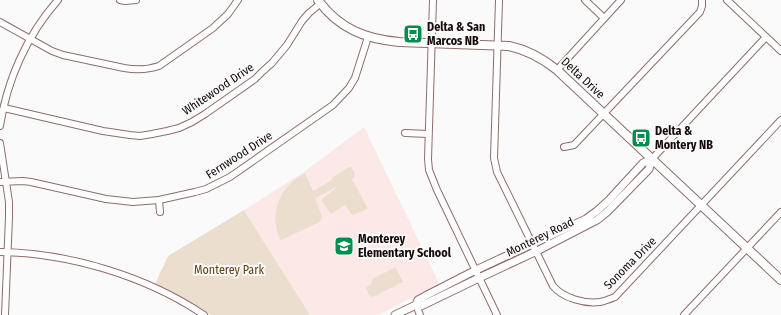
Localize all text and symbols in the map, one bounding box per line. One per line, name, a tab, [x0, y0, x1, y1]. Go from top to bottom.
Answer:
place label: Delta & San Marcos NB	[427, 20, 485, 48]
bus stop icon: Delta & San Marcos NB	[402, 23, 424, 45]
street label: Delta Drive	[558, 54, 608, 102]
street label: Whitewood Drive	[180, 60, 256, 118]
place label: Delta & Montery NB	[655, 124, 713, 152]
bus stop icon: Delta & Montery NB	[630, 127, 652, 149]
street label: Fernwood Drive	[203, 128, 275, 182]
street label: Monterey Road	[504, 215, 576, 259]
place label: Monterey Elementary School	[358, 232, 452, 260]
street label: Sonoma Drive	[601, 234, 659, 292]
school or university icon: Monterey Elementary School	[333, 235, 355, 257]
park label: Monterey Park	[194, 263, 264, 277]

